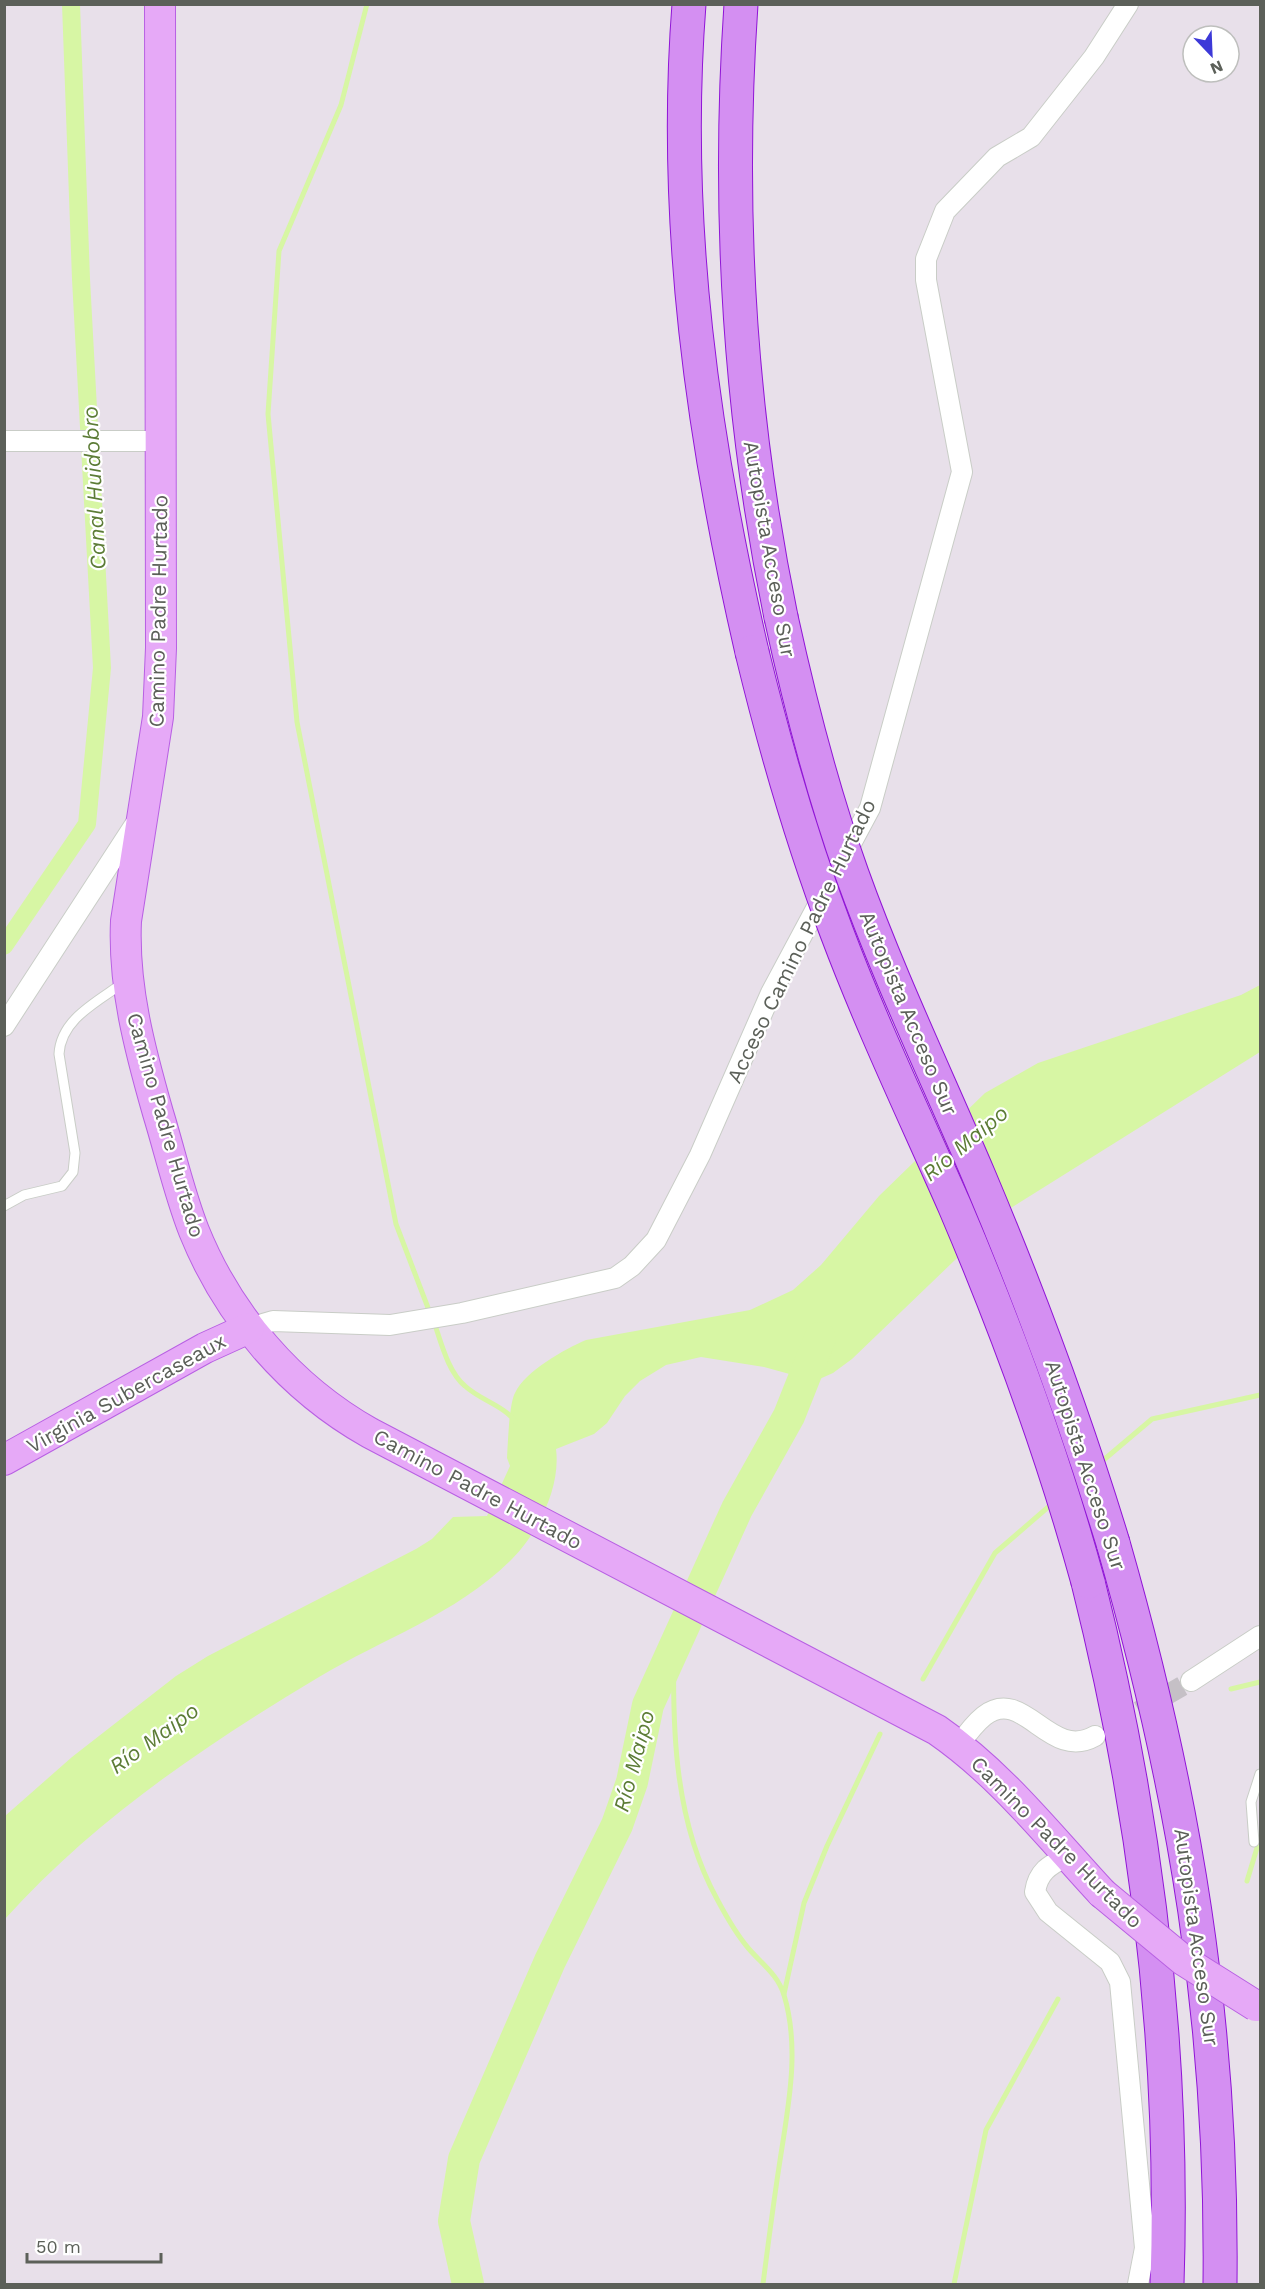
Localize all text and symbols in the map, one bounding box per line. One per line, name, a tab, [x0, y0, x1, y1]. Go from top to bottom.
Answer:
north arrow	[1181, 24, 1241, 84]
text: N	[1207, 56, 1226, 78]
water label: Canal Huidobro	[77, 405, 111, 571]
street label: Autopista Acceso Sur	[739, 439, 801, 660]
street label: Camino Padre Hurtado	[143, 494, 173, 728]
street label: Acceso Camino Padre Hurtado	[721, 795, 881, 1087]
street label: Autopista Acceso Sur	[855, 907, 964, 1119]
street label: Camino Padre Hurtado	[122, 1010, 210, 1240]
water label: Río Maipo	[917, 1100, 1013, 1186]
street label: Virginia Subercaseaux	[22, 1328, 230, 1458]
street label: Autopista Acceso Sur	[1040, 1357, 1132, 1574]
street label: Camino Padre Hurtado	[369, 1423, 587, 1555]
water label: Río Maipo	[105, 1697, 203, 1779]
water label: Río Maipo	[608, 1707, 660, 1815]
street label: Camino Padre Hurtado	[966, 1751, 1148, 1933]
street label: Autopista Acceso Sur	[1169, 1827, 1225, 2048]
scale bar	[27, 2226, 160, 2264]
text: 50 m	[36, 2236, 81, 2257]

